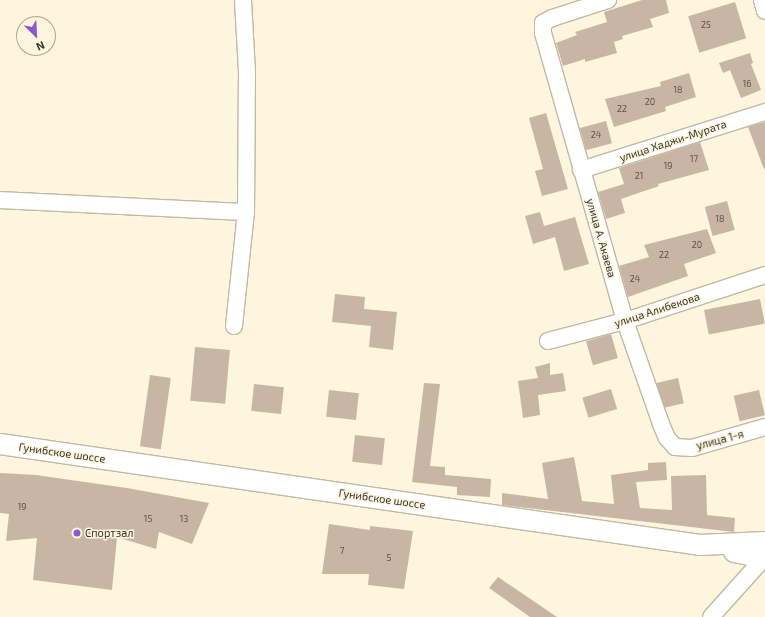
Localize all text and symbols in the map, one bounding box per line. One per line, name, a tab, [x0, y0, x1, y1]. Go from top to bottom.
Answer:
north arrow	[16, 16, 56, 56]
house number: 25	[701, 20, 711, 30]
text: N	[34, 39, 47, 54]
house number: 16	[743, 79, 751, 89]
house number: 18	[673, 85, 683, 95]
house number: 20	[645, 97, 655, 107]
house number: 22	[617, 104, 627, 114]
street label: улица Хаджи-Мурата	[618, 117, 728, 165]
house number: 24	[591, 130, 601, 140]
house number: 17	[690, 154, 698, 164]
house number: 19	[664, 161, 672, 171]
house number: 21	[635, 171, 643, 181]
street label: улица А. Акаева	[583, 197, 619, 279]
house number: 18	[715, 214, 725, 224]
house number: 20	[692, 240, 702, 250]
house number: 22	[659, 250, 669, 260]
house number: 24	[630, 274, 640, 284]
street label: улица Алибекова	[613, 290, 701, 330]
street label: улица 1-я	[695, 427, 745, 453]
street label: Гунибское шоссе	[18, 440, 106, 466]
street label: Гунибское шоссе	[338, 486, 426, 512]
house number: 19	[18, 502, 26, 512]
house number: 15	[144, 514, 152, 524]
house number: 13	[180, 514, 188, 524]
place label: Спортзал	[85, 526, 133, 540]
marker: Спортзал	[72, 528, 82, 538]
house number: 7	[340, 546, 344, 556]
house number: 5	[387, 553, 391, 563]

